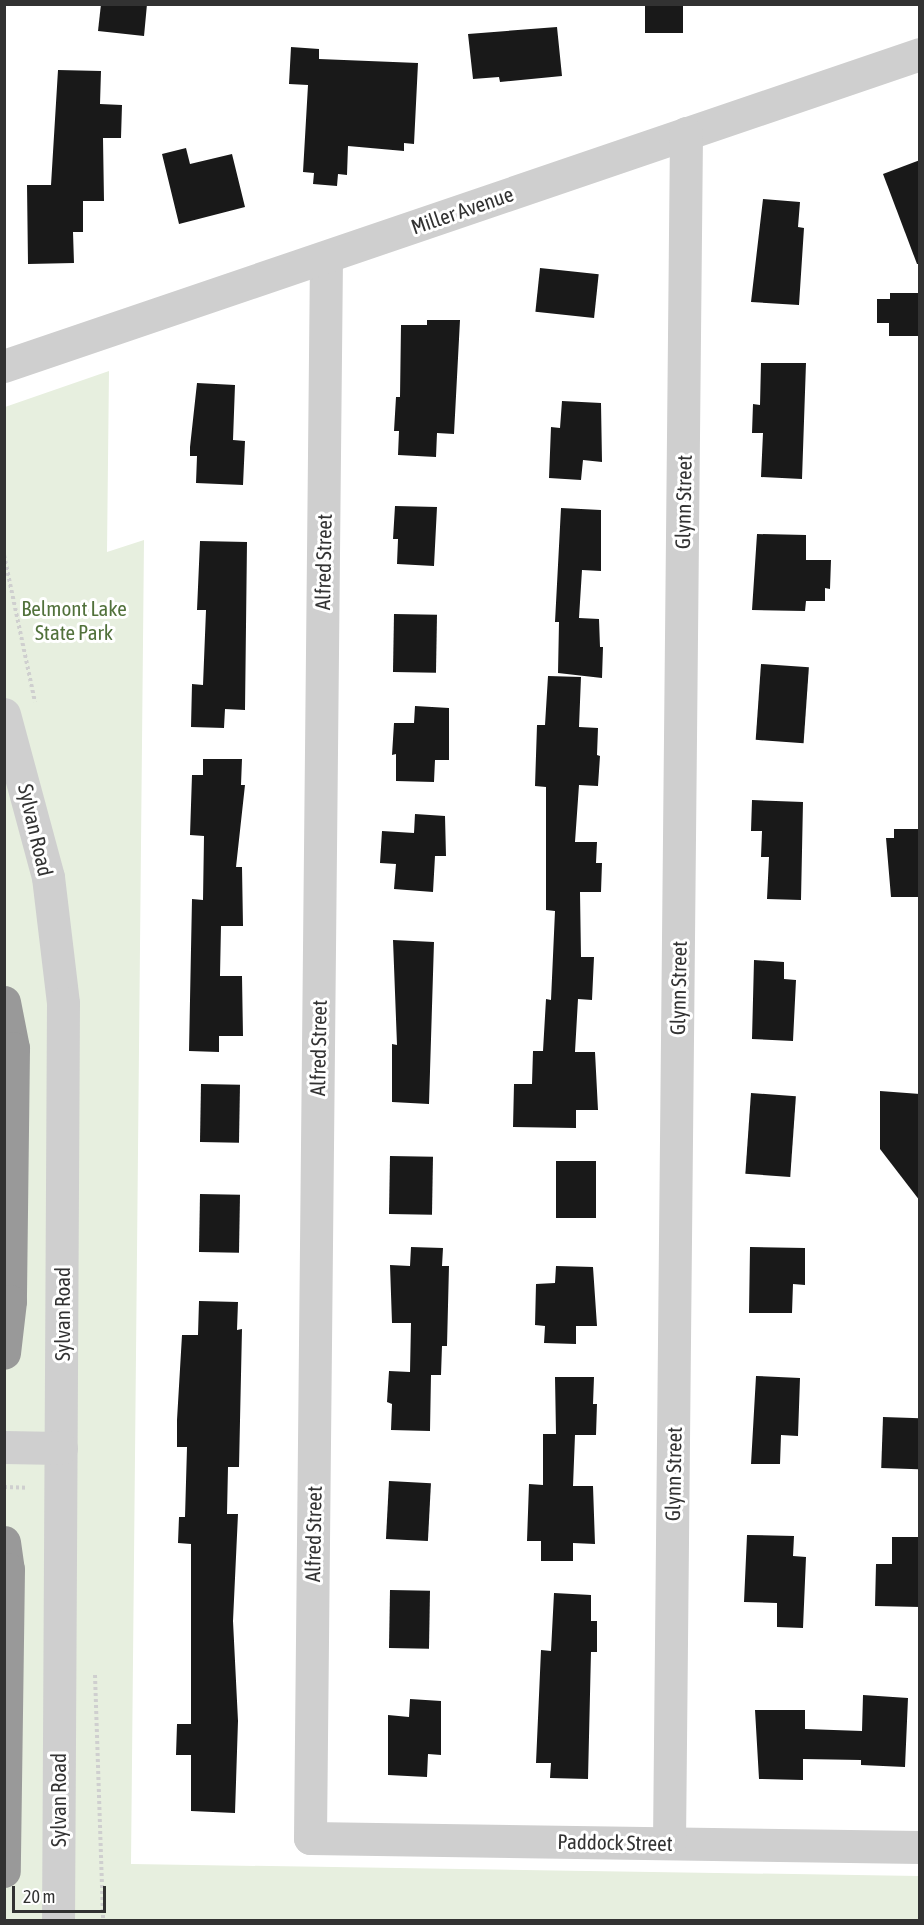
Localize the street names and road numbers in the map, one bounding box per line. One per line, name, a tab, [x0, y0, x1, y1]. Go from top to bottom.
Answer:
street label: Miller Avenue	[408, 181, 516, 239]
street label: Glynn Street	[670, 455, 696, 549]
street label: Alfred Street	[310, 514, 336, 610]
street label: Sylvan Road	[13, 781, 59, 879]
street label: Glynn Street	[665, 941, 691, 1035]
street label: Alfred Street	[305, 1000, 331, 1096]
street label: Sylvan Road	[49, 1267, 75, 1361]
street label: Glynn Street	[660, 1427, 686, 1521]
street label: Alfred Street	[300, 1486, 326, 1582]
street label: Sylvan Road	[45, 1753, 71, 1847]
street label: Paddock Street	[557, 1828, 673, 1856]

